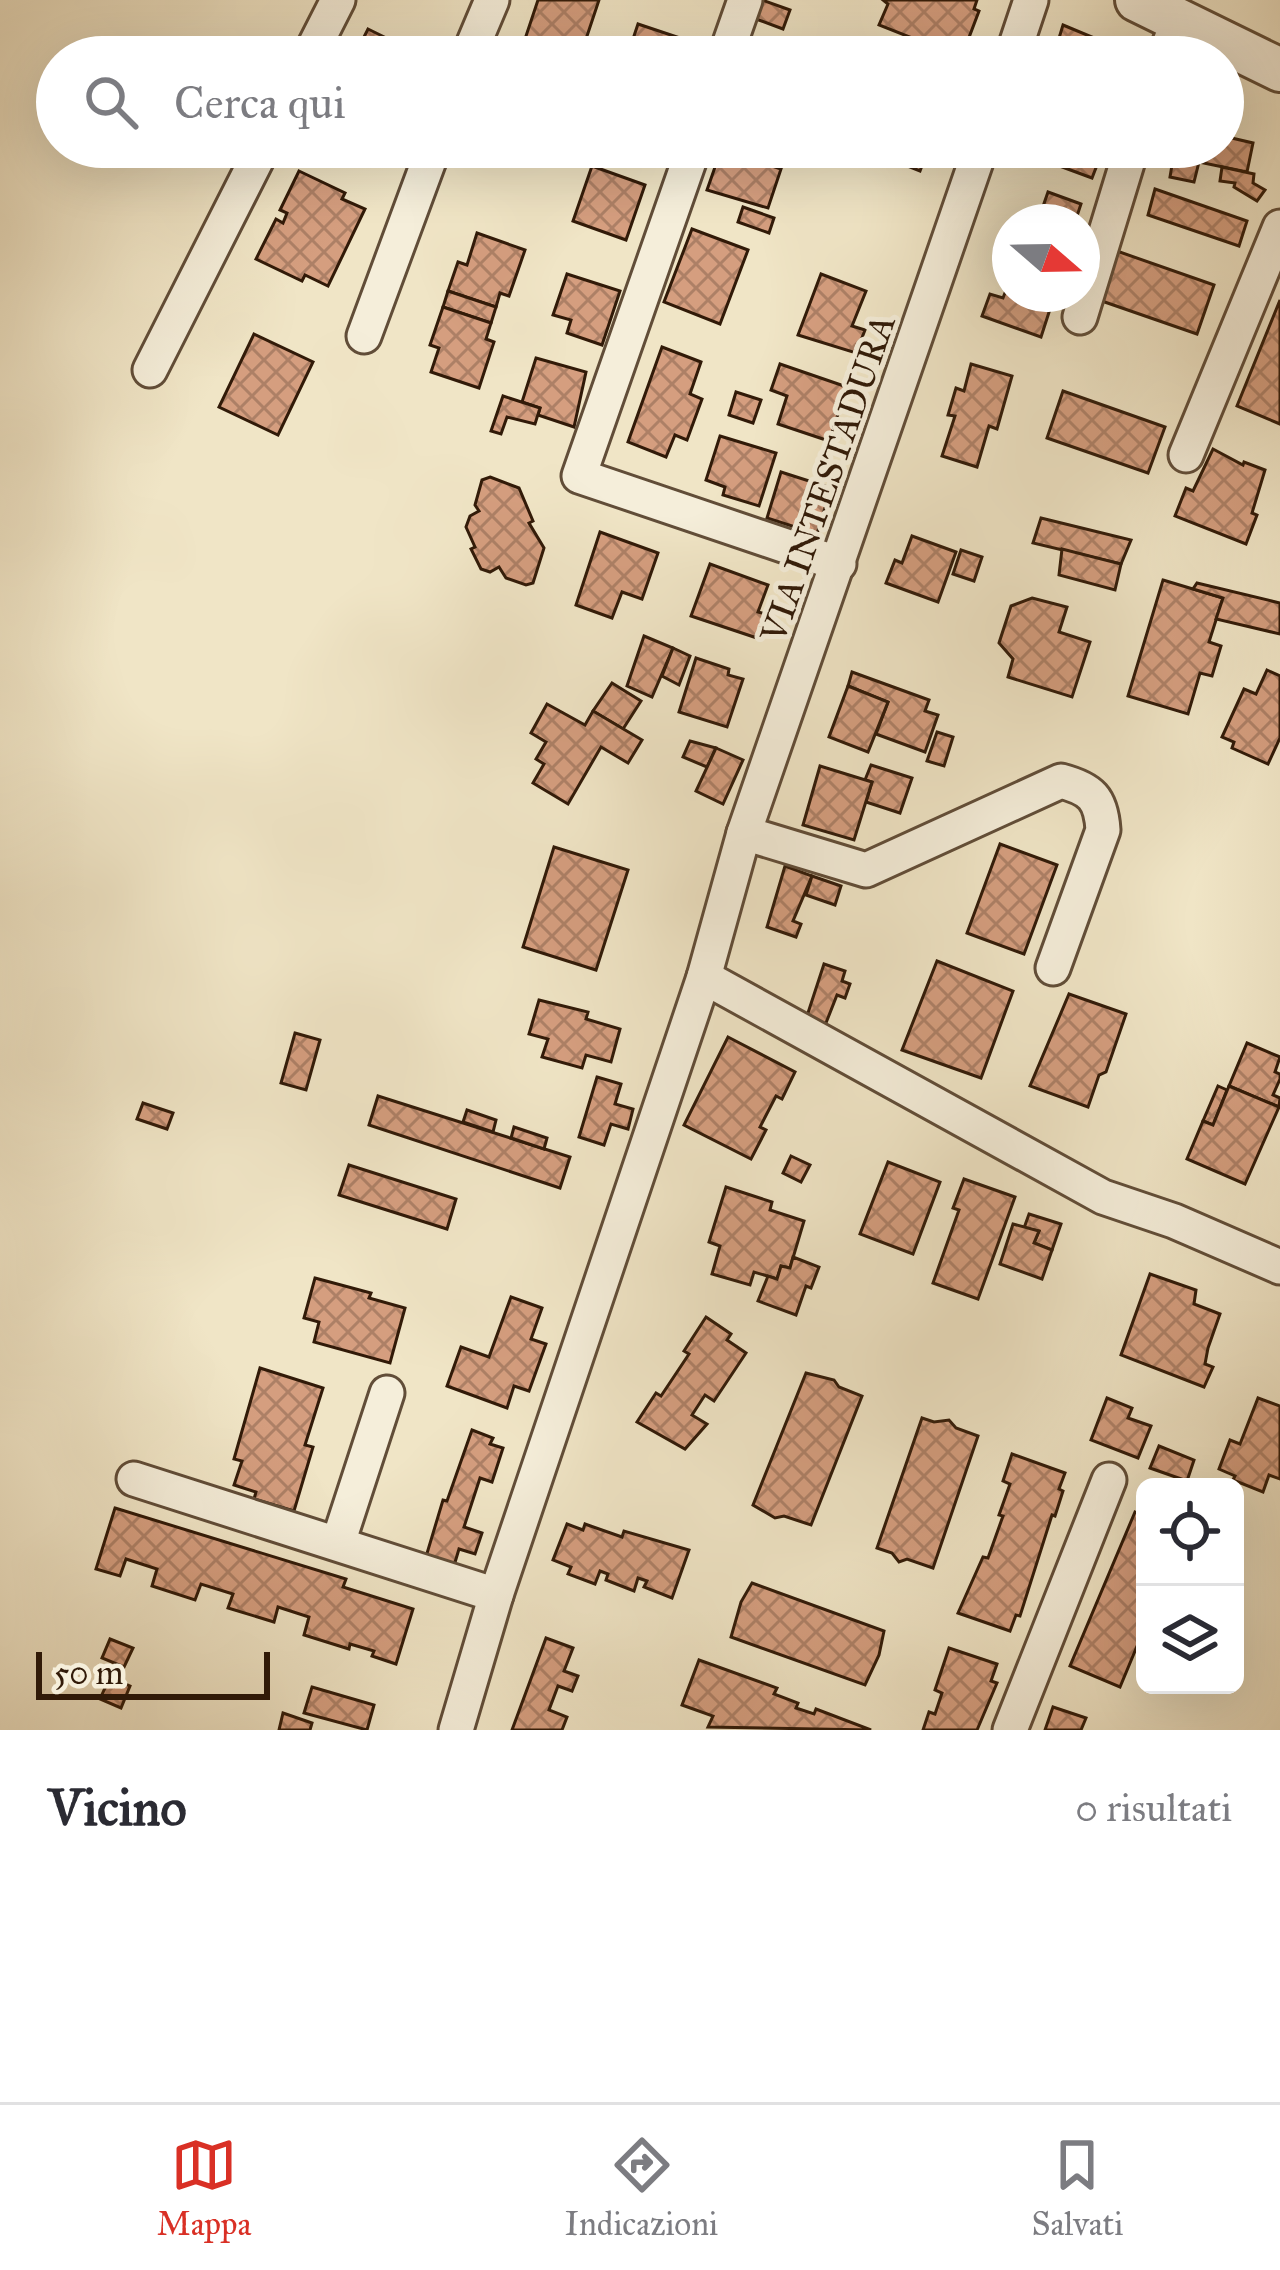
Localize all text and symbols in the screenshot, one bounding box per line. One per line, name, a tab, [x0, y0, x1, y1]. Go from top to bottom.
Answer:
search box	[36, 36, 1244, 168]
icon: search	[78, 69, 144, 135]
text: Cerca qui	[174, 75, 346, 130]
north arrow	[992, 204, 1100, 312]
street label: VIA INTESTADURA	[751, 309, 905, 649]
map controls	[1136, 1478, 1244, 1694]
button: locate	[1136, 1478, 1244, 1586]
button: layers	[1136, 1586, 1244, 1694]
scale bar	[36, 1646, 270, 1699]
text: 50 m	[54, 1653, 123, 1693]
text: Vicino	[48, 1777, 186, 1839]
text: 0 risultati	[1075, 1784, 1232, 1832]
tab: Mappa	[157, 2132, 252, 2244]
tab: Indicazioni	[565, 2132, 718, 2244]
tab: Salvati	[1031, 2132, 1123, 2244]

